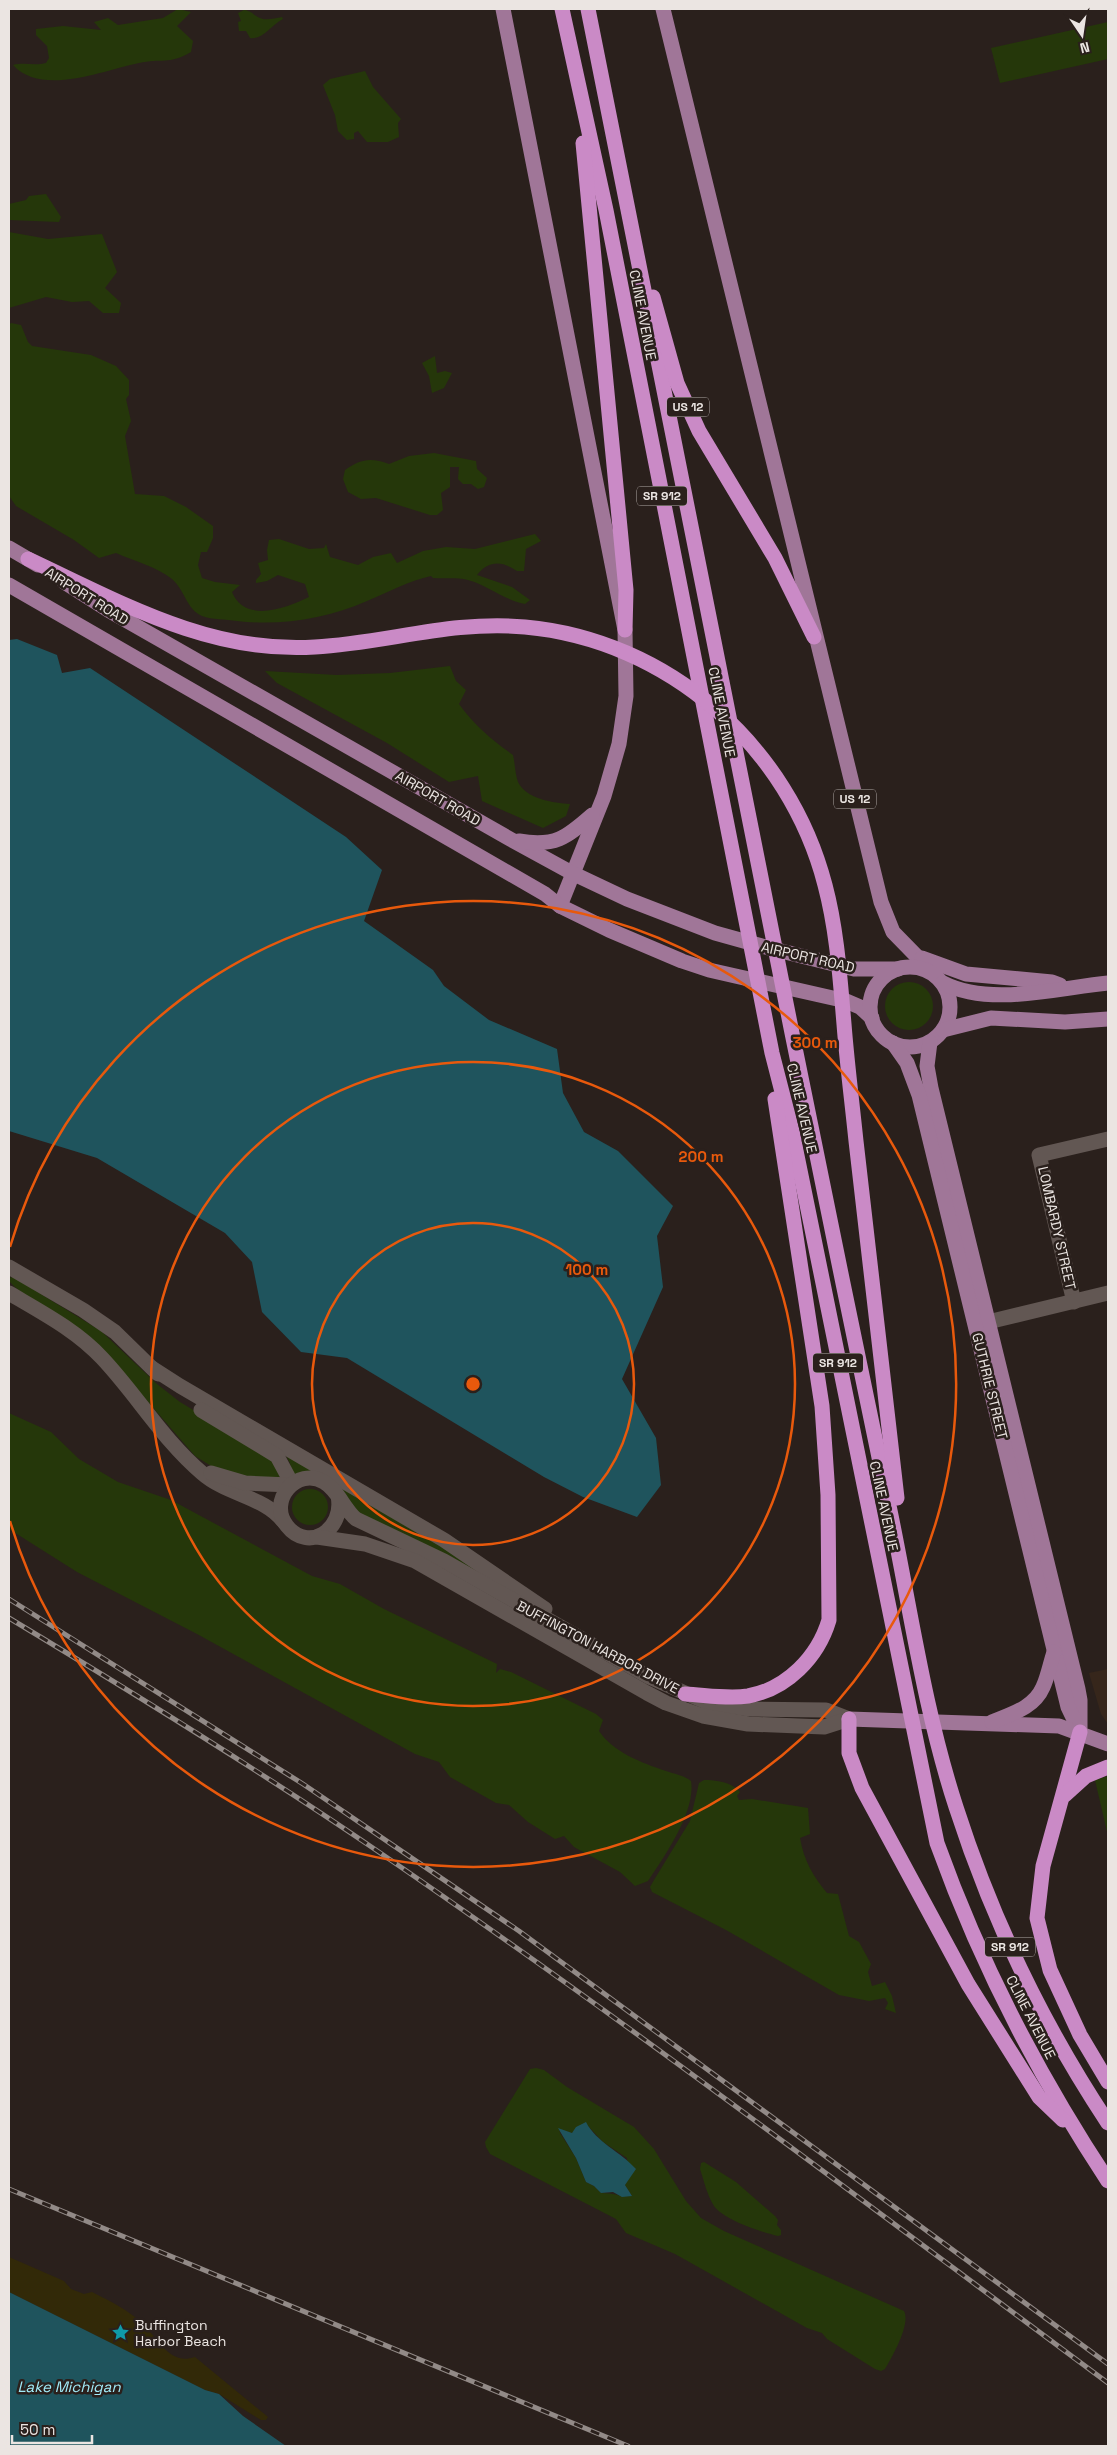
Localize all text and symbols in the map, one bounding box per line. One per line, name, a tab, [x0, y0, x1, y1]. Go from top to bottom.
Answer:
north arrow	[1057, 10, 1107, 60]
text: N	[1078, 38, 1092, 57]
street label: CLINE AVENUE	[625, 268, 661, 362]
road number: US 12	[667, 398, 709, 417]
road number: SR 912	[637, 486, 687, 506]
street label: AIRPORT ROAD	[42, 563, 132, 629]
street label: CLINE AVENUE	[704, 665, 740, 759]
street label: AIRPORT ROAD	[392, 766, 484, 830]
road number: US 12	[834, 790, 876, 809]
street label: AIRPORT ROAD	[760, 938, 856, 976]
text: 300 m	[792, 1033, 838, 1052]
street label: CLINE AVENUE	[783, 1061, 821, 1155]
text: 200 m	[679, 1147, 723, 1166]
street label: LOMBARDY STREET	[1034, 1165, 1080, 1291]
text: 100 m	[566, 1260, 608, 1279]
street label: GUTHRIE STREET	[968, 1331, 1012, 1441]
road number: SR 912	[813, 1354, 863, 1372]
centre of rings	[464, 1375, 482, 1393]
street label: CLINE AVENUE	[866, 1459, 902, 1553]
street label: BUFFINGTON HARBOR DRIVE	[514, 1596, 682, 1698]
road number: SR 912	[985, 1938, 1035, 1956]
street label: CLINE AVENUE	[1002, 1972, 1060, 2062]
place label: Buffington Harbor Beach	[135, 2316, 226, 2350]
place icon: Buffington Harbor Beach	[111, 2323, 131, 2343]
water label: Lake Michigan	[17, 2377, 121, 2396]
scale bar	[12, 2412, 92, 2444]
text: 50 m	[20, 2420, 55, 2439]

